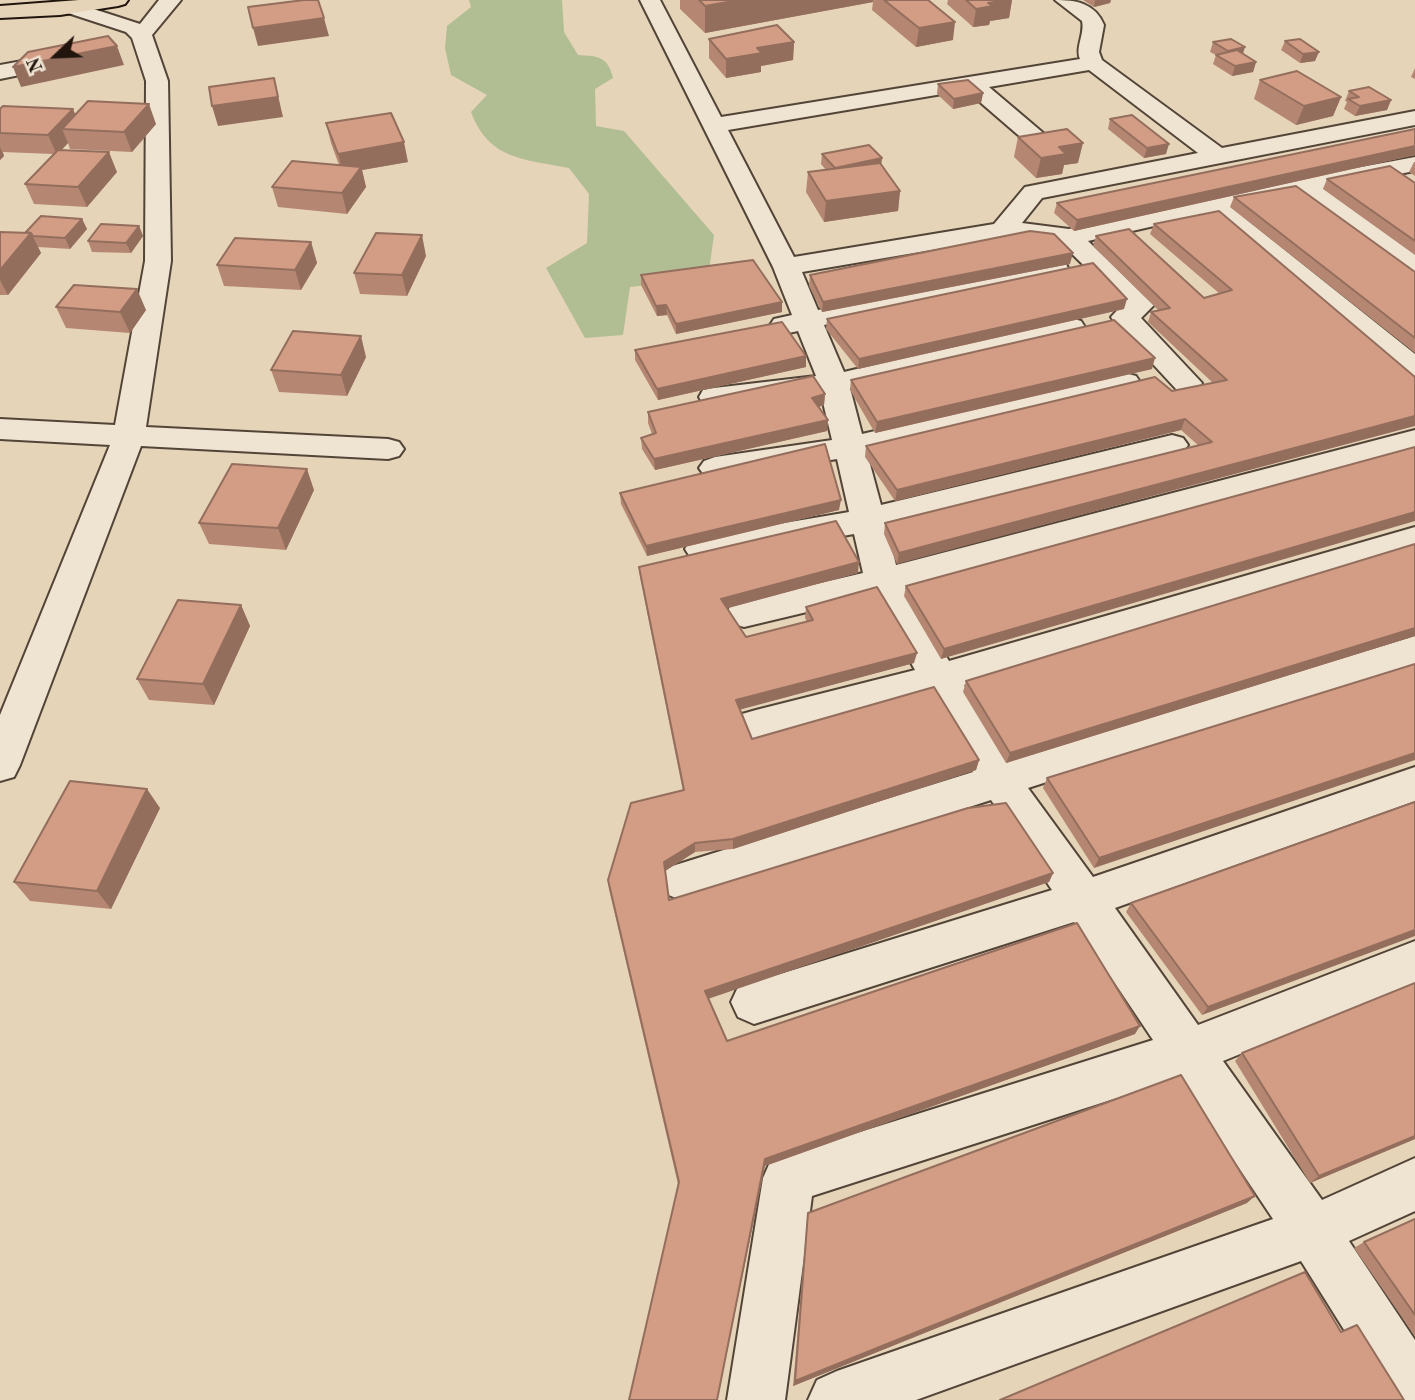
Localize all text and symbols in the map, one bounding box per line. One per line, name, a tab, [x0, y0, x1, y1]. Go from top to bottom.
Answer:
north arrow	[21, 21, 91, 91]
text: N	[25, 54, 48, 75]

